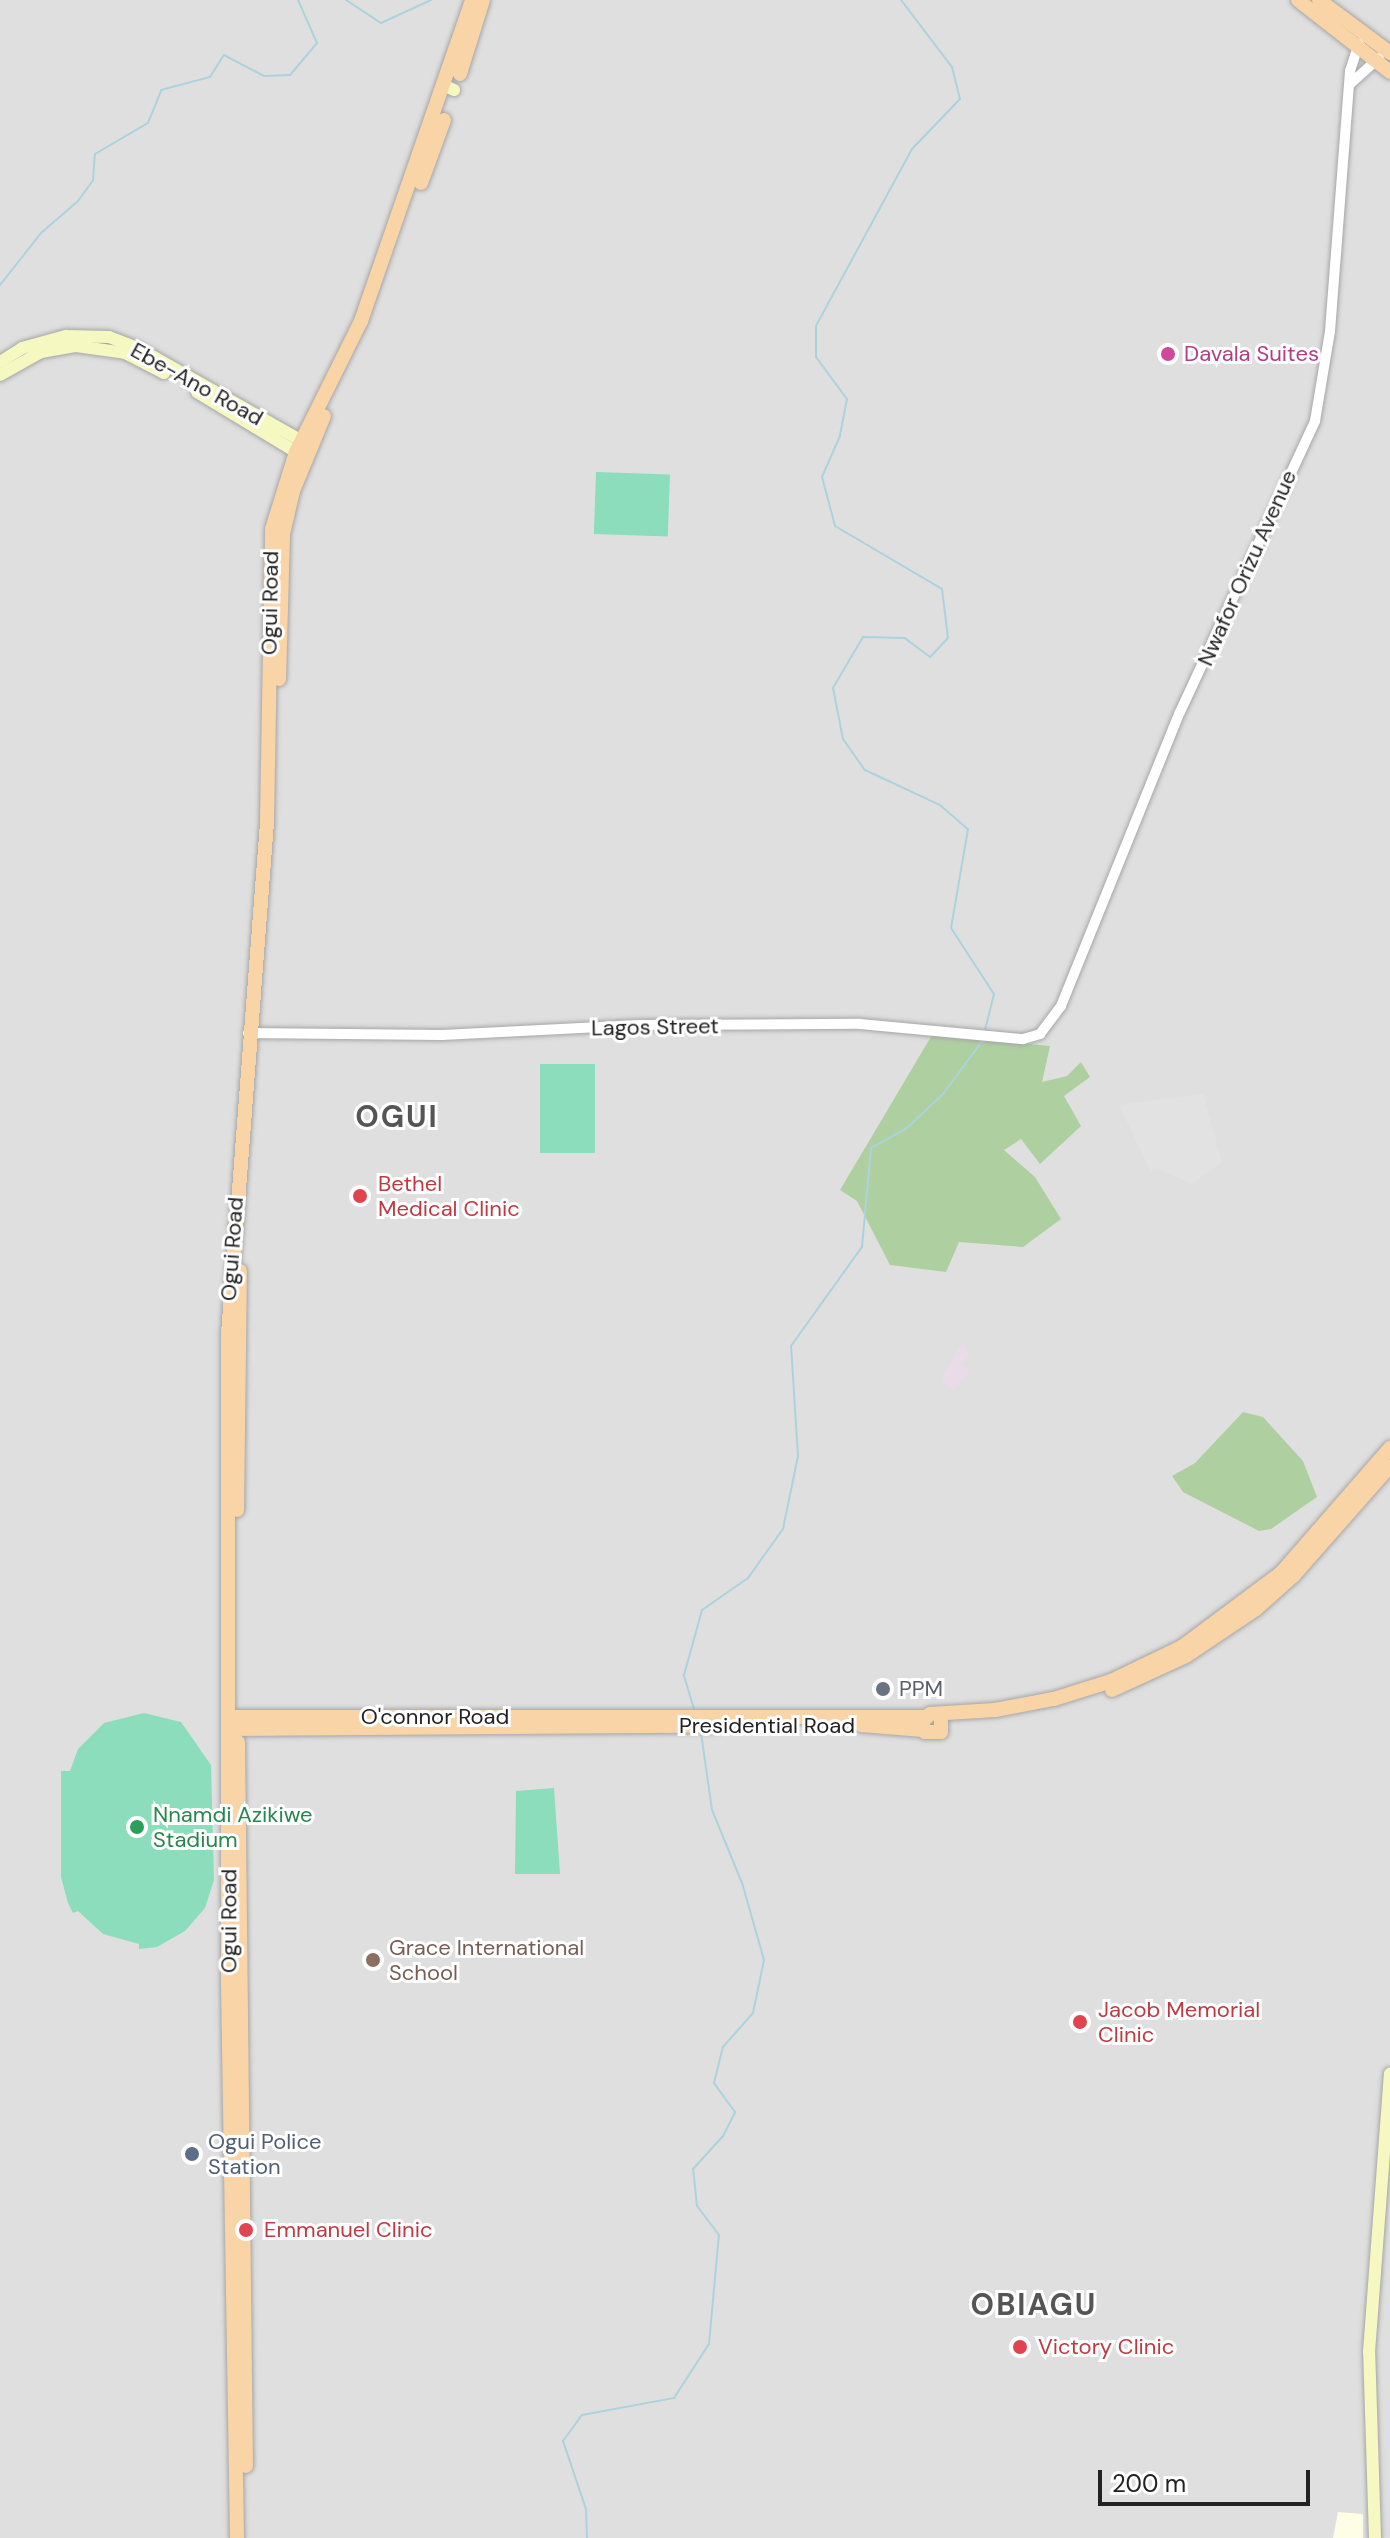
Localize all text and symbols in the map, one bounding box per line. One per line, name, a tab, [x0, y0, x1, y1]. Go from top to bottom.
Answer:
street label: Ebe-Ano Road	[126, 337, 268, 431]
place label: Davala Suites	[1184, 341, 1319, 367]
marker: Davala Suites	[1159, 345, 1177, 363]
street label: Nwafor Orizu Avenue	[1192, 466, 1302, 670]
street label: Ogui Road	[256, 551, 284, 655]
street label: Lagos Street	[591, 1013, 719, 1041]
district label: OGUI	[355, 1099, 439, 1135]
place label: Bethel Medical Clinic	[378, 1170, 520, 1222]
marker: Bethel Medical Clinic	[349, 1185, 371, 1207]
street label: Ogui Road	[215, 1196, 249, 1302]
place label: PPM	[899, 1676, 943, 1702]
marker: PPM	[874, 1680, 892, 1698]
street label: O'connor Road	[361, 1704, 509, 1730]
street label: Presidential Road	[679, 1713, 855, 1739]
place label: Nnamdi Azikiwe Stadium	[153, 1801, 313, 1852]
marker: Nnamdi Azikiwe Stadium	[128, 1818, 146, 1836]
street label: Ogui Road	[216, 1869, 242, 1973]
place label: Grace International School	[389, 1934, 584, 1986]
marker: Grace International School	[364, 1951, 382, 1969]
place label: Jacob Memorial Clinic	[1098, 1996, 1260, 2048]
marker: Jacob Memorial Clinic	[1069, 2011, 1091, 2033]
place label: Ogui Police Station	[208, 2128, 321, 2180]
marker: Ogui Police Station	[183, 2145, 201, 2163]
place label: Emmanuel Clinic	[264, 2217, 433, 2243]
marker: Emmanuel Clinic	[235, 2219, 257, 2241]
district label: OBIAGU	[971, 2287, 1097, 2323]
place label: Victory Clinic	[1038, 2334, 1174, 2360]
marker: Victory Clinic	[1009, 2336, 1031, 2358]
scale bar	[1102, 2454, 1314, 2504]
text: 200 m	[1112, 2468, 1186, 2499]

